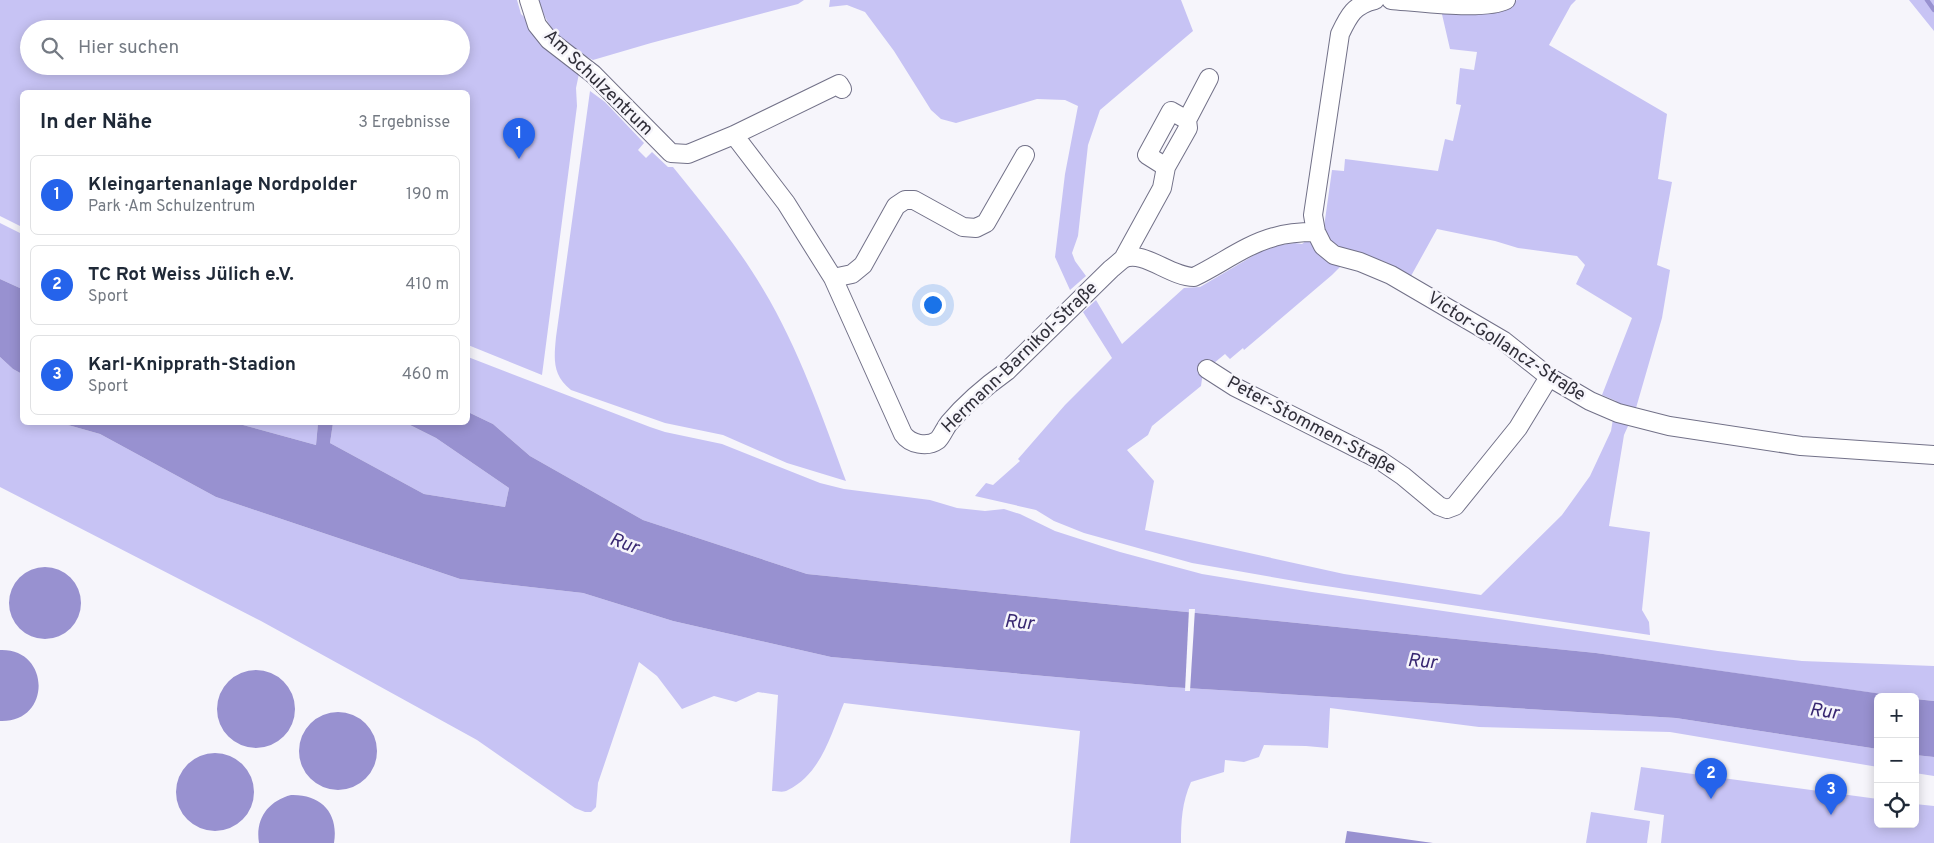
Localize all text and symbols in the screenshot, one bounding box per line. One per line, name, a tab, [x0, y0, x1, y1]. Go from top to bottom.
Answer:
search box	[20, 20, 470, 75]
street label: Am Schulzentrum	[539, 25, 657, 141]
icon: search	[38, 34, 66, 62]
text: Hier suchen	[78, 36, 179, 60]
text: In der Nähe	[40, 109, 152, 136]
text: 3 Ergebnisse	[358, 113, 450, 133]
pin: 1	[503, 118, 535, 159]
text: Kleingartenanlage Nordpolder	[88, 173, 357, 197]
text: 1	[54, 185, 60, 205]
text: 190 m	[406, 185, 449, 205]
text: Park · Am Schulzentrum	[88, 197, 255, 217]
text: TC Rot Weiss Jülich e.V.	[88, 263, 294, 287]
text: 2	[52, 275, 62, 295]
text: 410 m	[406, 275, 449, 295]
street label: Hermann-Barnikol-Straße	[937, 277, 1103, 439]
text: Sport	[88, 287, 128, 307]
street label: Victor-Gollancz-Straße	[1422, 287, 1590, 407]
your location	[920, 292, 946, 318]
text: Karl-Knipprath-Stadion	[88, 353, 296, 377]
text: 3	[52, 365, 62, 385]
text: 460 m	[402, 365, 449, 385]
street label: Peter-Stommen-Straße	[1222, 372, 1400, 480]
text: Sport	[88, 377, 128, 397]
water label: Rur	[606, 528, 644, 561]
water label: Rur	[1003, 610, 1036, 636]
water label: Rur	[1406, 649, 1439, 675]
map controls	[1874, 693, 1919, 828]
button: +	[1874, 693, 1919, 738]
water label: Rur	[1808, 698, 1842, 726]
button: −	[1874, 738, 1919, 783]
pin: 2	[1695, 758, 1727, 799]
pin: 3	[1815, 774, 1847, 815]
button: locate	[1874, 783, 1919, 828]

